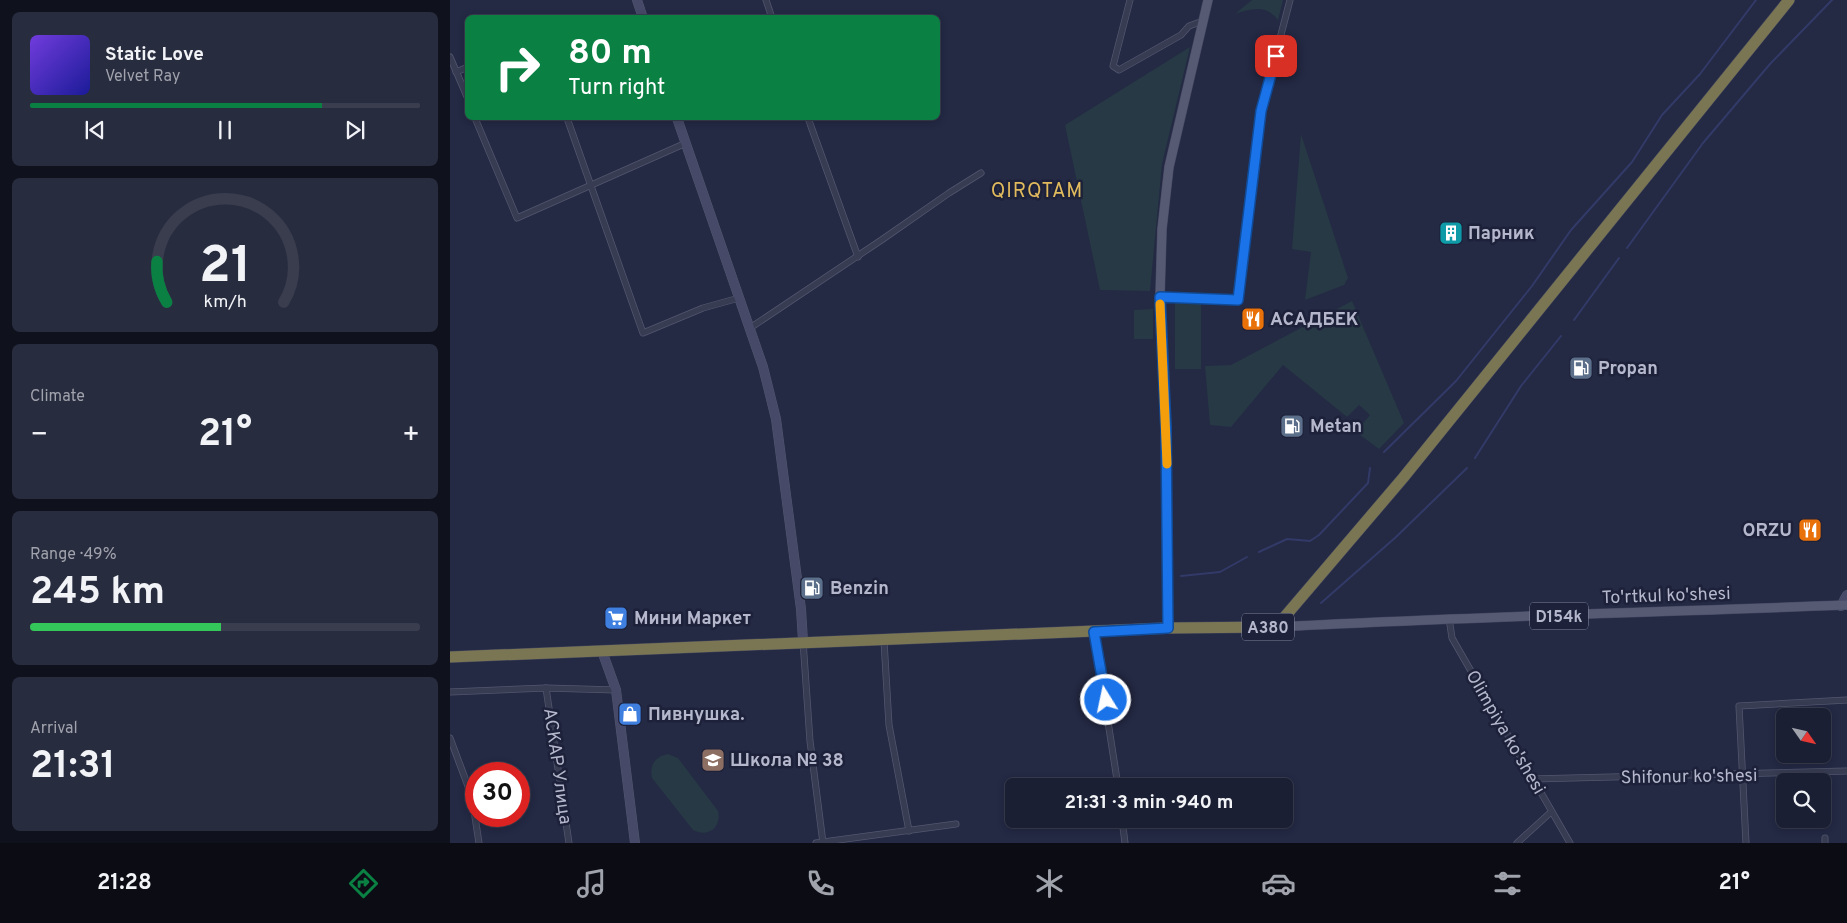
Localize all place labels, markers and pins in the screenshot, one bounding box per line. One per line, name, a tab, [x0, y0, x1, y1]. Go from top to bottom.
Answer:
pin	[1255, 35, 1297, 77]
building icon: Парник	[1438, 220, 1464, 246]
place label: Парник	[1468, 223, 1535, 246]
restaurant icon: АСАДБЕК	[1240, 306, 1266, 332]
place label: АСАДБЕК	[1270, 309, 1359, 332]
fuel station icon: Propan	[1568, 355, 1594, 381]
place label: Propan	[1598, 358, 1658, 381]
fuel station icon: Metan	[1279, 413, 1305, 439]
place label: Metan	[1310, 416, 1362, 439]
restaurant icon: ORZU	[1797, 517, 1823, 543]
place label: ORZU	[1743, 520, 1792, 543]
fuel station icon: Benzin	[799, 575, 825, 601]
place label: Benzin	[830, 578, 889, 601]
supermarket icon: Мини Маркет	[603, 605, 629, 631]
place label: Мини Маркет	[634, 608, 751, 631]
shop icon: Пивнушка.	[617, 701, 643, 727]
place label: Пивнушка.	[648, 704, 745, 727]
school or university icon: Школа № 38	[700, 747, 726, 773]
place label: Школа № 38	[730, 750, 844, 773]

